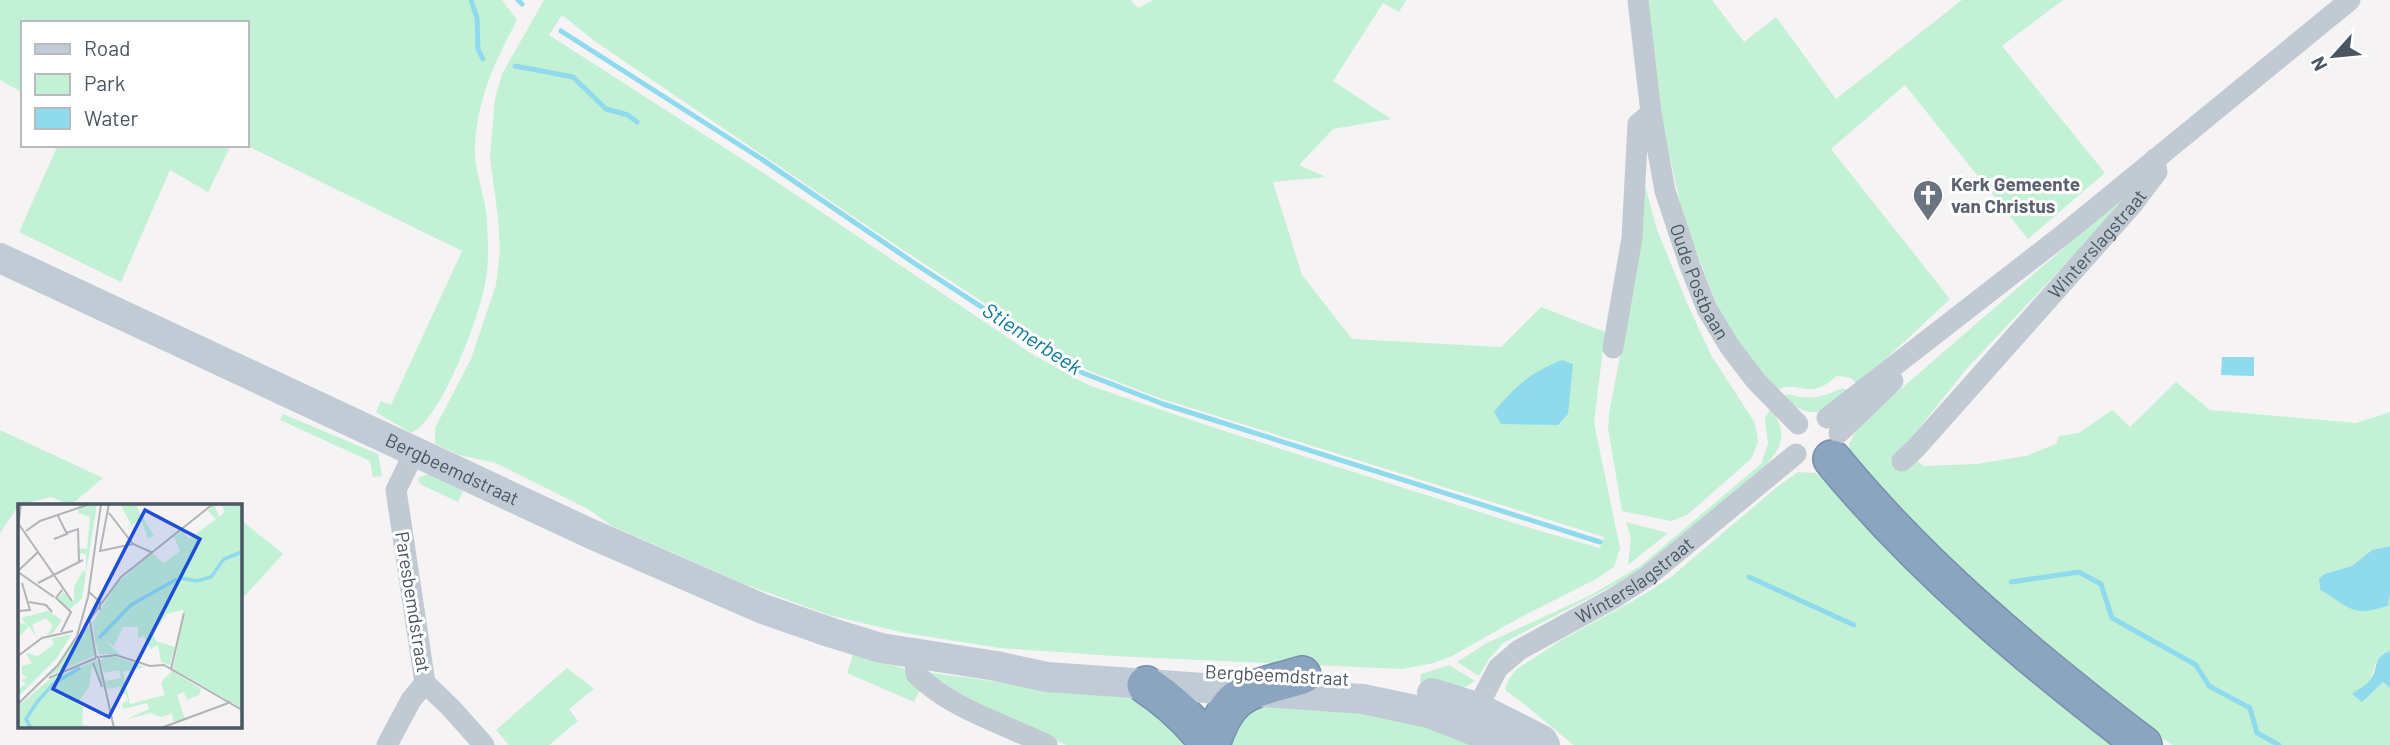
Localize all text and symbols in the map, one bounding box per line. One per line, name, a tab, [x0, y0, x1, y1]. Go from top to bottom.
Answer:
legend	[21, 21, 248, 147]
north arrow	[2299, 21, 2369, 91]
text: Road	[84, 35, 130, 60]
text: N	[2305, 53, 2332, 75]
text: Park	[84, 70, 125, 95]
text: Water	[84, 105, 139, 130]
place label: Kerk Gemeente van Christus	[1951, 172, 2080, 217]
church icon: Kerk Gemeente van Christus	[1911, 178, 1945, 222]
street label: Winterslagstraat	[2043, 184, 2151, 303]
street label: Oude Postbaan	[1666, 221, 1735, 343]
water label: Stiemerbeek	[979, 296, 1088, 379]
street label: Bergbeemdstraat	[382, 428, 523, 510]
inset map	[18, 504, 242, 728]
street label: Paresbemdstraat	[391, 530, 436, 674]
street label: Winterslagstraat	[1571, 532, 1698, 628]
street label: Bergbeemdstraat	[1204, 659, 1350, 690]

